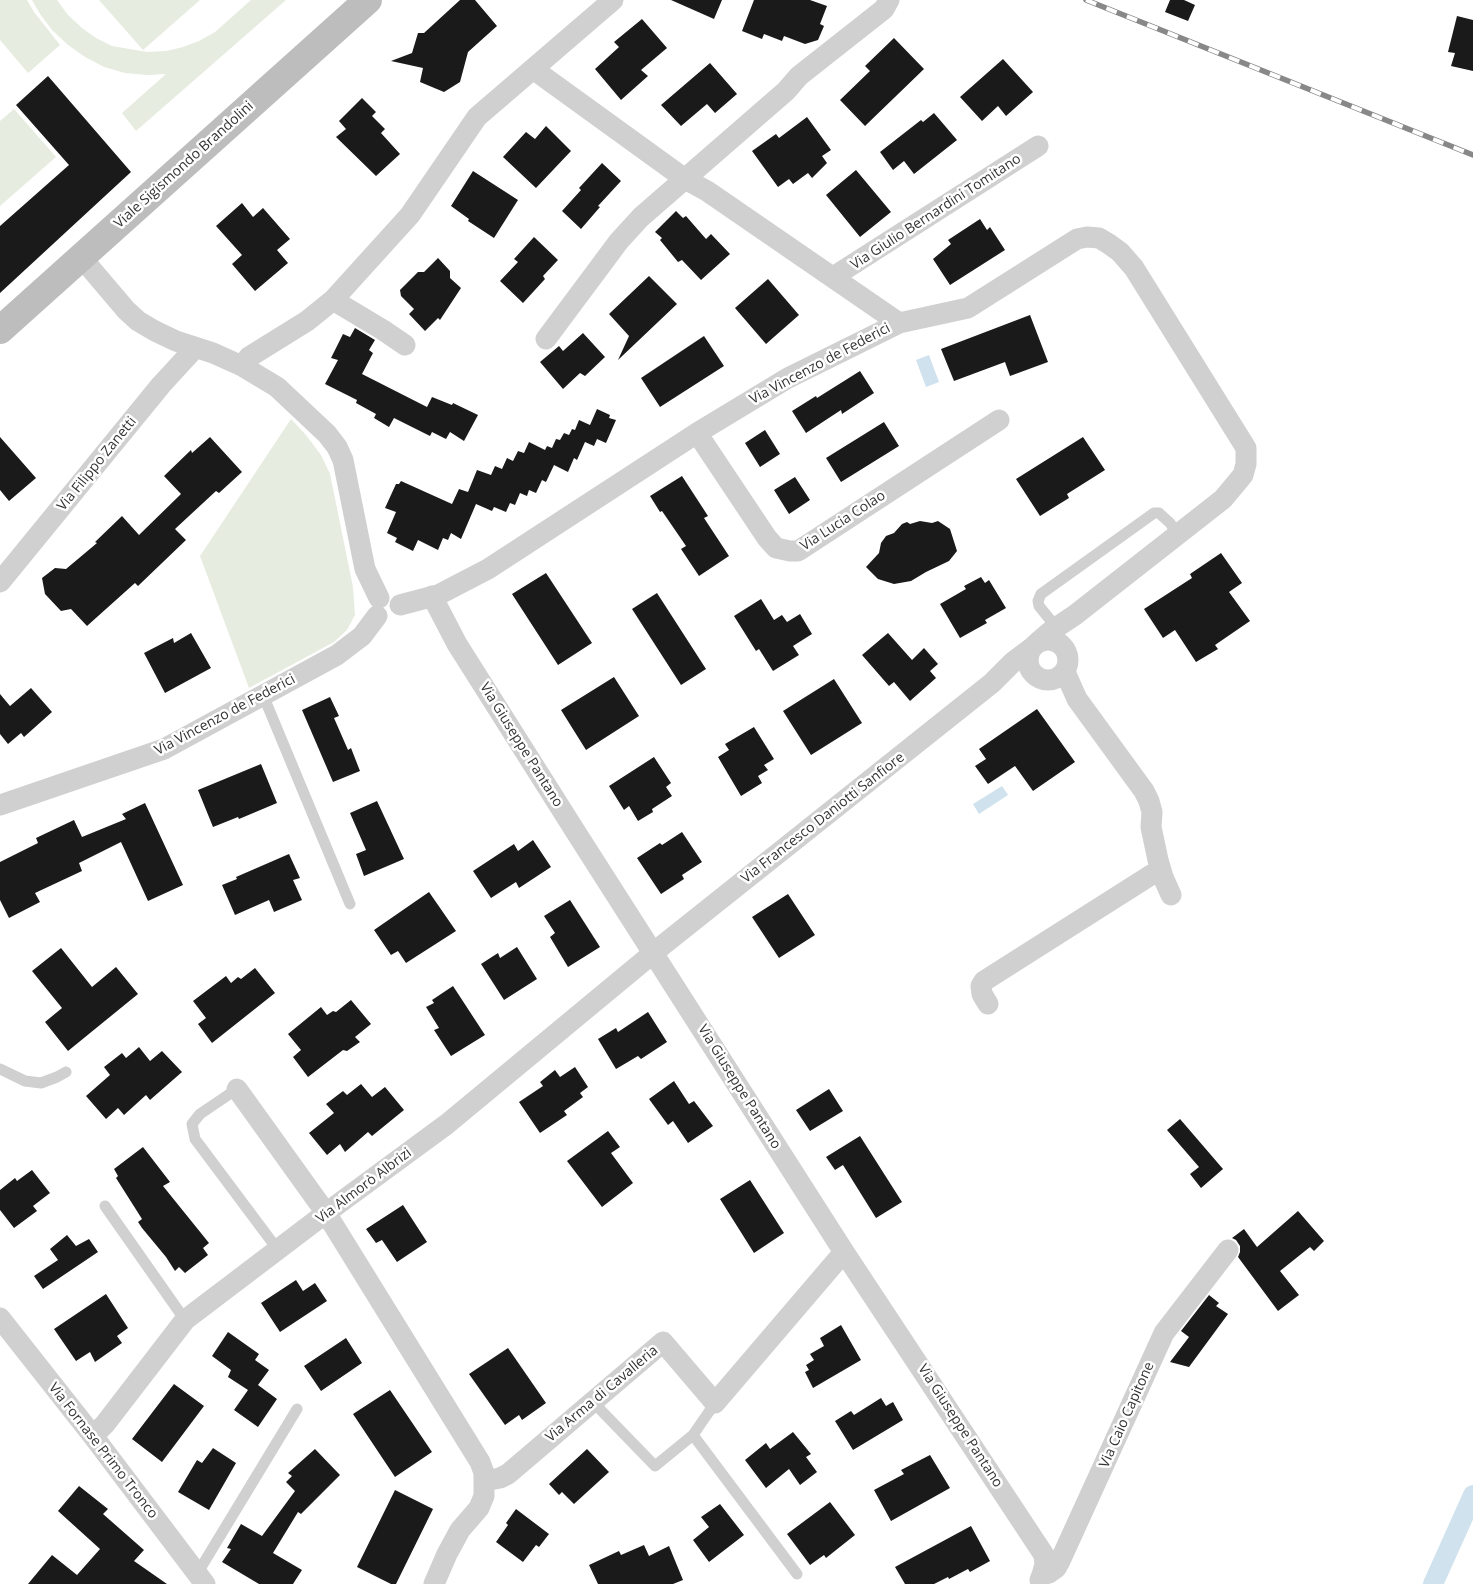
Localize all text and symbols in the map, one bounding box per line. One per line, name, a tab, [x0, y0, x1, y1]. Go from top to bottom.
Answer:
street label: Viale Sigismondo Brandolini	[111, 98, 257, 232]
street label: Via Giulio Bernardini Tomitano	[848, 151, 1024, 273]
street label: Via Vincenzo de Federici	[747, 320, 893, 408]
street label: Via Filippo Zanetti	[54, 414, 140, 514]
street label: Via Lucia Colao	[797, 487, 889, 555]
street label: Via Vincenzo de Federici	[152, 671, 298, 759]
street label: Via Giuseppe Pantano	[476, 680, 566, 810]
street label: Via Francesco Daniotti Sanfiore	[738, 749, 908, 887]
street label: Via Giuseppe Pantano	[694, 1022, 784, 1152]
street label: Via Almorò Albrizi	[313, 1145, 415, 1227]
street label: Via Arma di Cavalleria	[542, 1342, 662, 1446]
street label: Via Caio Capitone	[1096, 1359, 1158, 1471]
street label: Via Giuseppe Pantano	[914, 1361, 1006, 1491]
street label: Via Fornase Primo Tronco	[45, 1380, 161, 1522]

